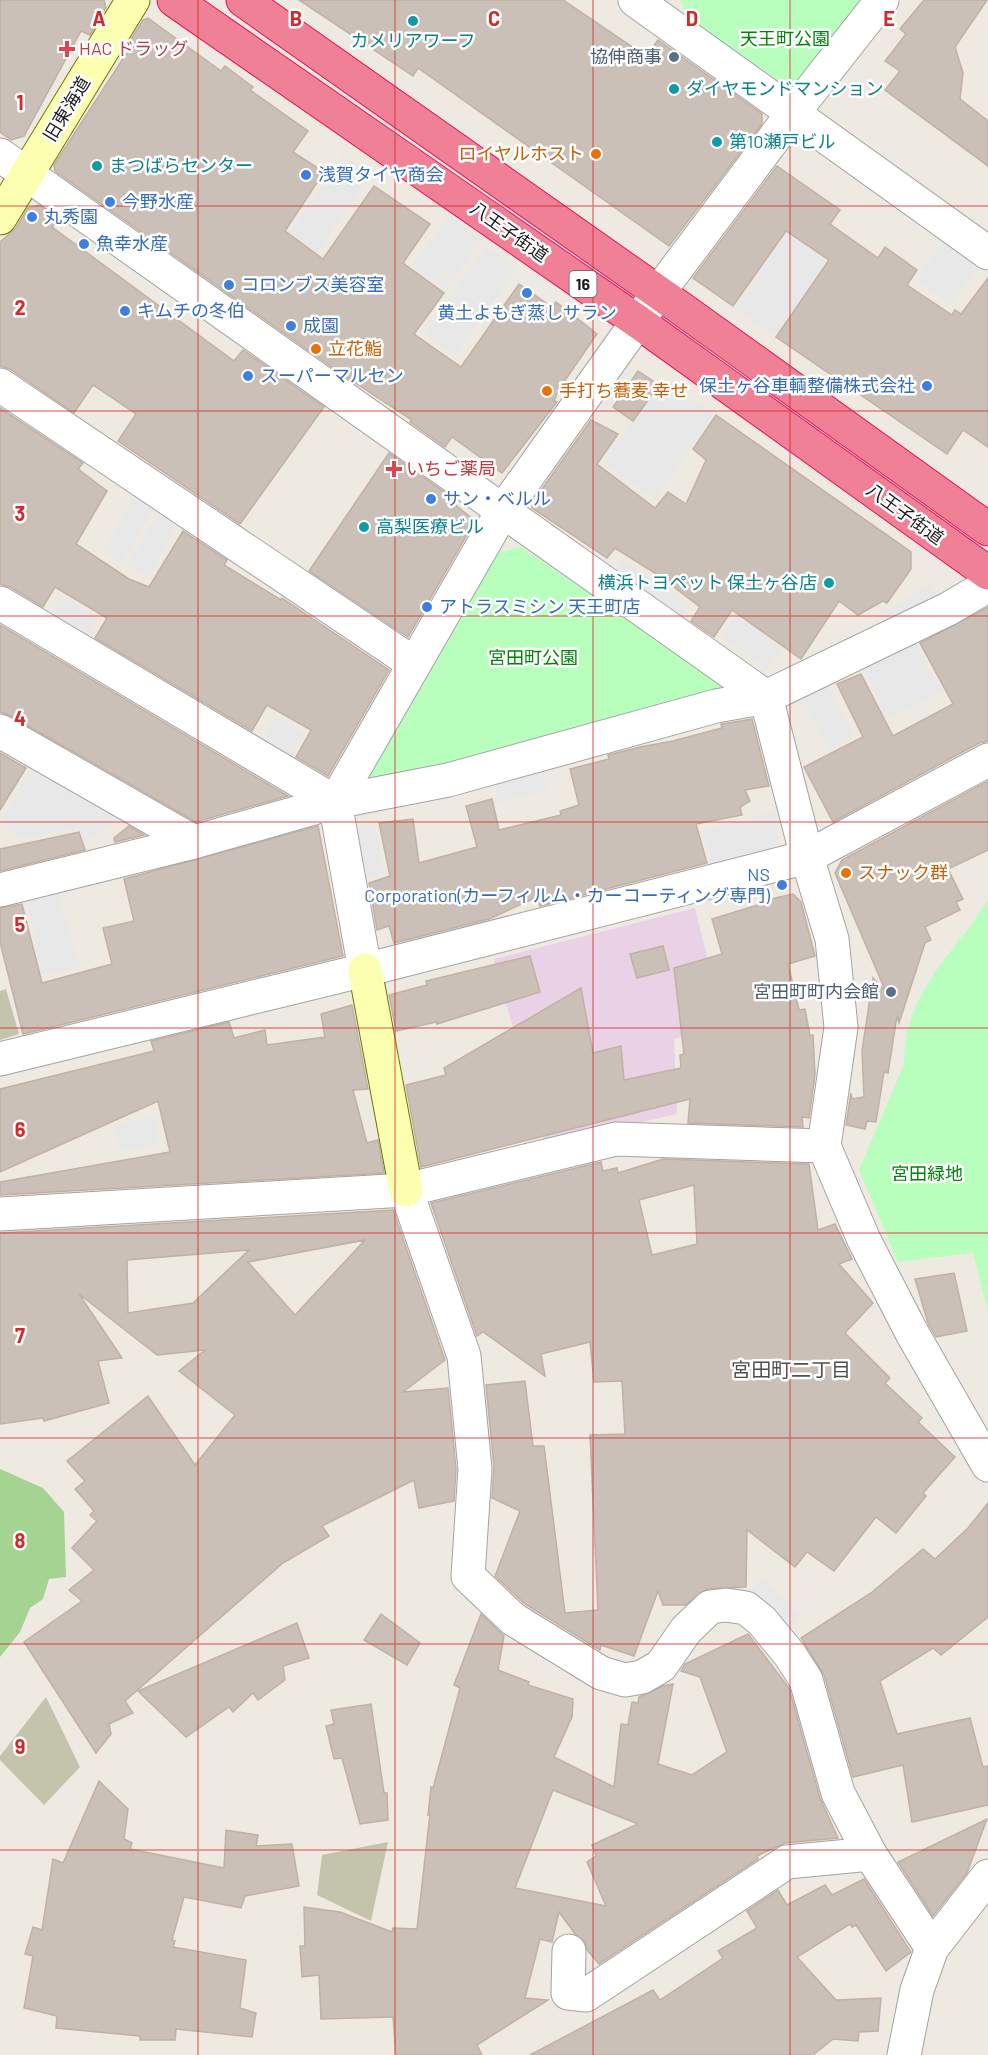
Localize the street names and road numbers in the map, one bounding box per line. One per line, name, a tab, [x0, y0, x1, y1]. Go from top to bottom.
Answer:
street label: 旧東海道	[38, 72, 94, 145]
street label: 八王子街道	[466, 196, 553, 266]
road number: 16	[570, 271, 596, 297]
street label: 八王子街道	[863, 478, 948, 549]

